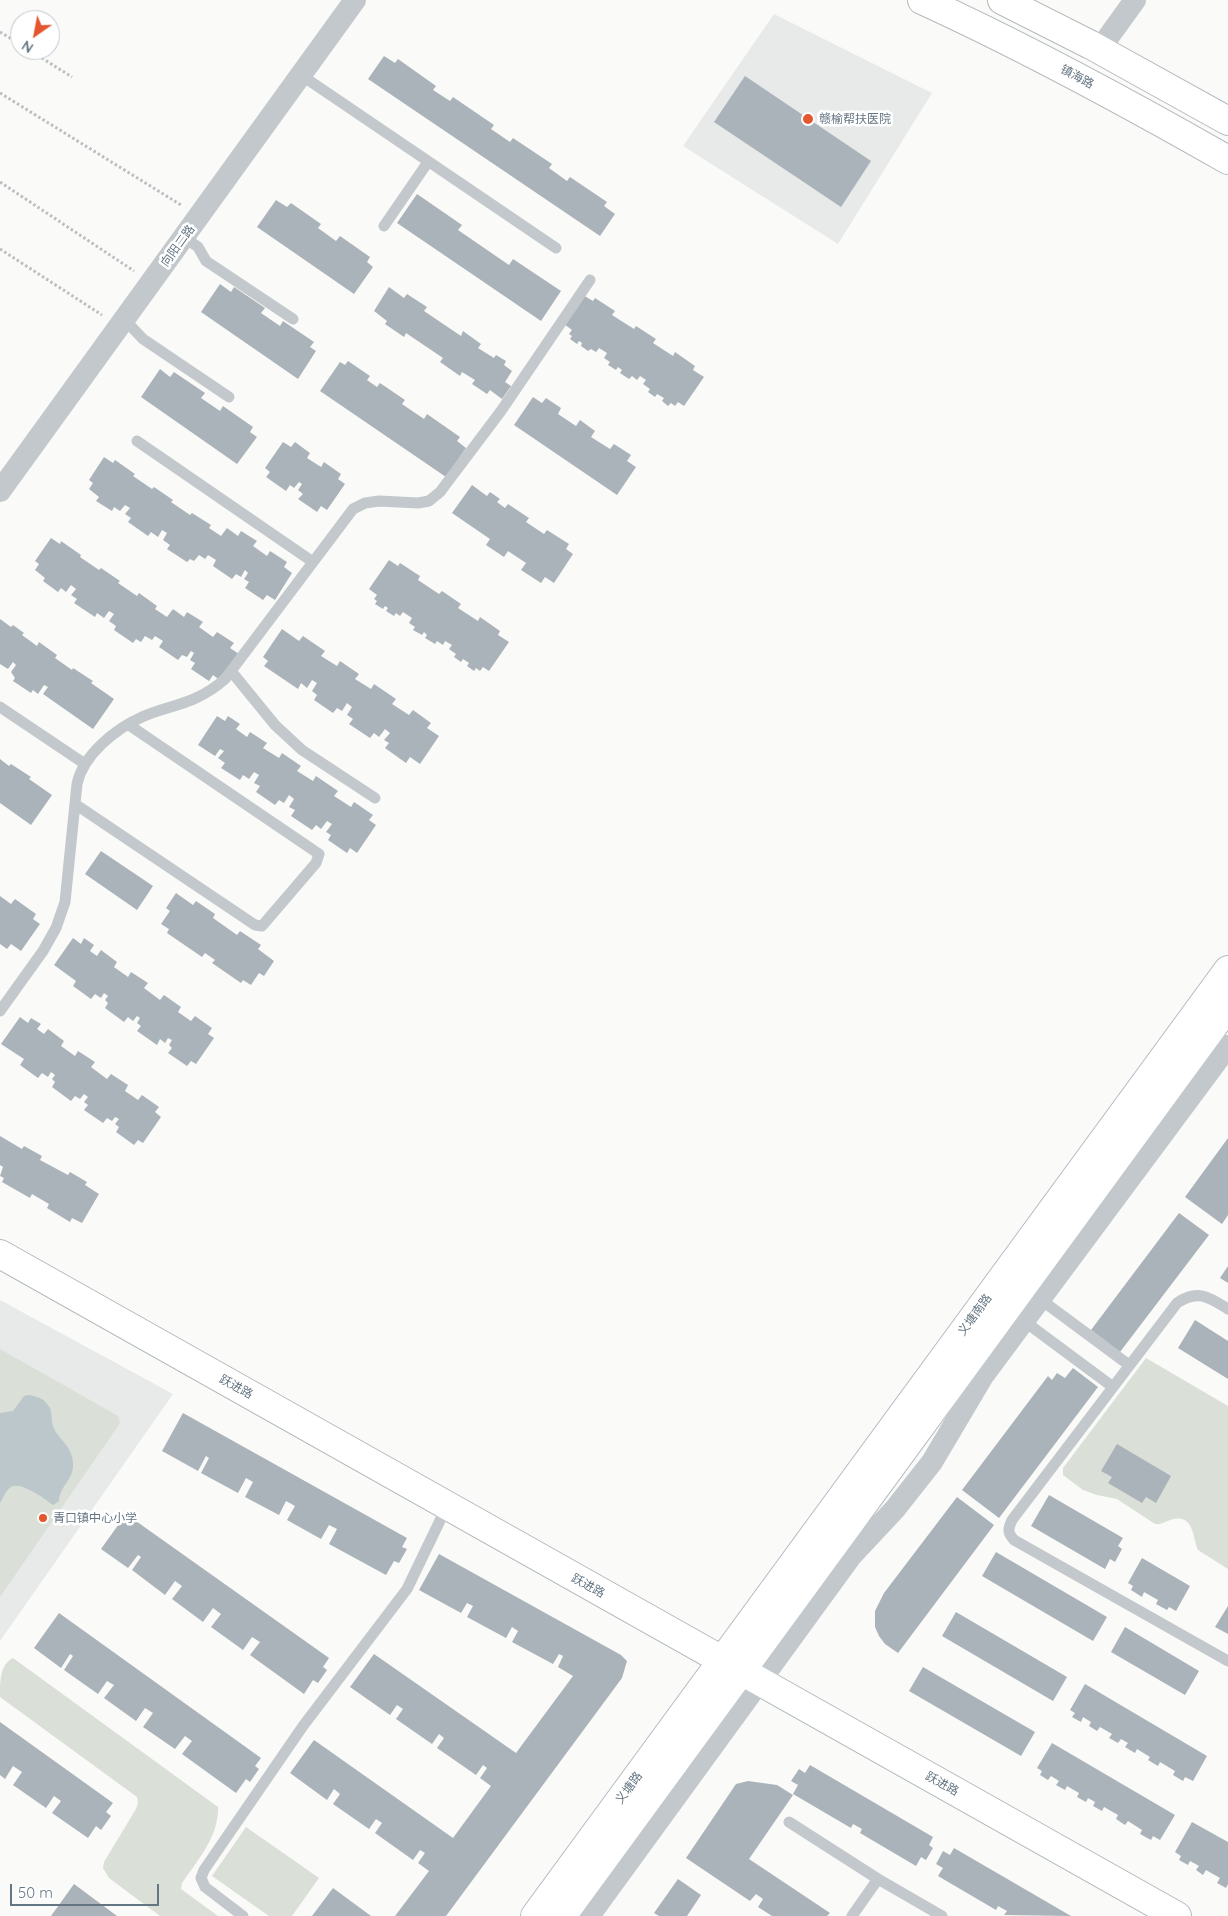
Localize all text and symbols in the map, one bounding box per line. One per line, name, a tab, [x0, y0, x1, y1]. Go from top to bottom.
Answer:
north arrow	[10, 10, 60, 60]
text: N	[18, 36, 37, 57]
street label: 镇海路	[1058, 62, 1096, 92]
marker: 赣榆帮扶医院	[801, 112, 815, 126]
place label: 赣榆帮扶医院	[819, 112, 891, 126]
street label: 向阳二路	[158, 222, 198, 270]
street label: 义塘南路	[955, 1291, 995, 1339]
street label: 跃进路	[217, 1372, 255, 1402]
place label: 青口镇中心小学	[53, 1511, 137, 1525]
marker: 青口镇中心小学	[37, 1512, 49, 1524]
street label: 跃进路	[569, 1571, 607, 1601]
street label: 义塘路	[613, 1769, 645, 1807]
street label: 跃进路	[923, 1769, 961, 1799]
scale bar	[12, 1874, 161, 1906]
text: 50 m	[18, 1883, 53, 1902]

